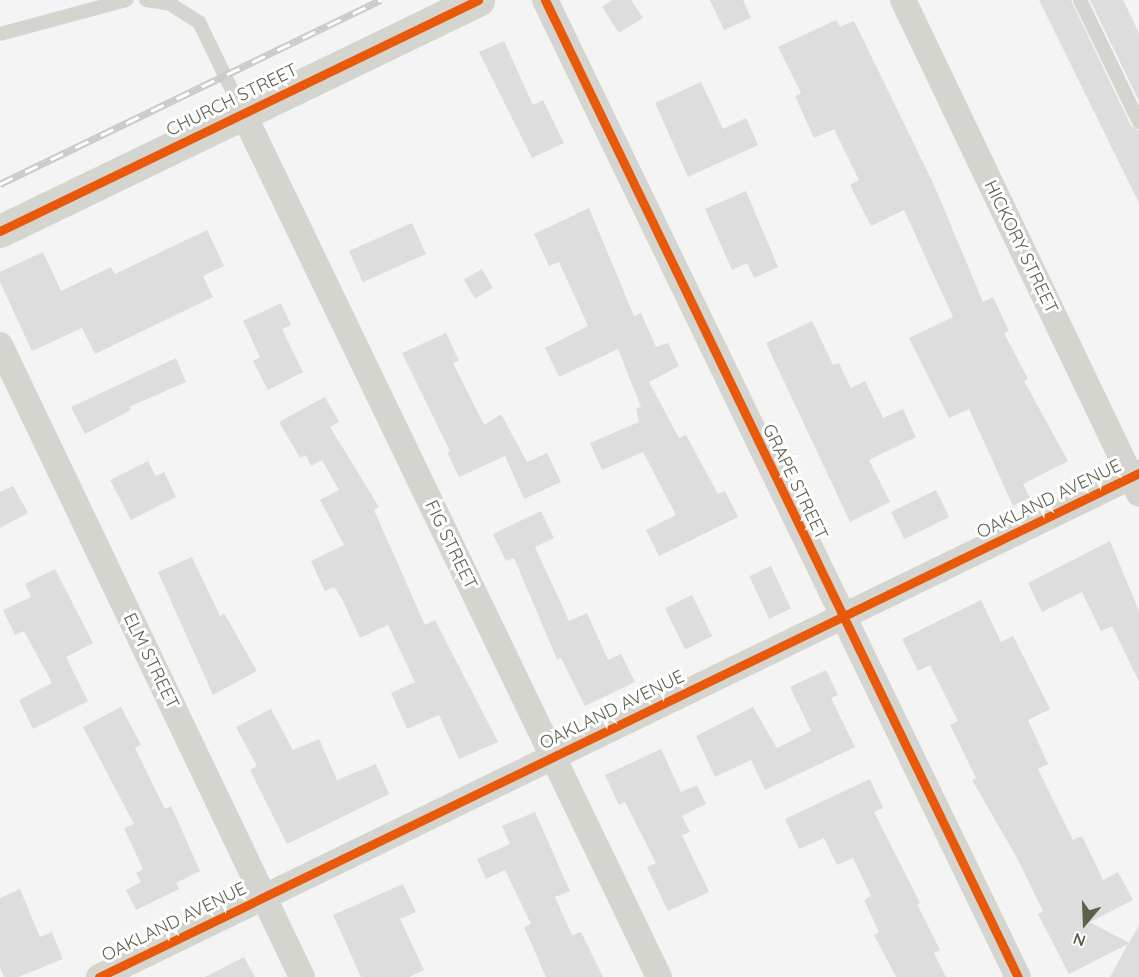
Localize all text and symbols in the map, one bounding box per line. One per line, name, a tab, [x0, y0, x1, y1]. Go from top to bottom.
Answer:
street label: CHURCH STREET	[163, 59, 301, 141]
street label: HICKORY STREET	[979, 177, 1063, 317]
street label: GRAPE STREET	[758, 420, 832, 544]
street label: OAKLAND AVENUE	[973, 455, 1125, 543]
street label: FIG STREET	[420, 497, 482, 593]
street label: ELM STREET	[119, 610, 183, 712]
street label: OAKLAND AVENUE	[536, 666, 688, 754]
street label: OAKLAND AVENUE	[98, 878, 250, 966]
north arrow	[1055, 893, 1115, 953]
text: N	[1070, 929, 1088, 951]

